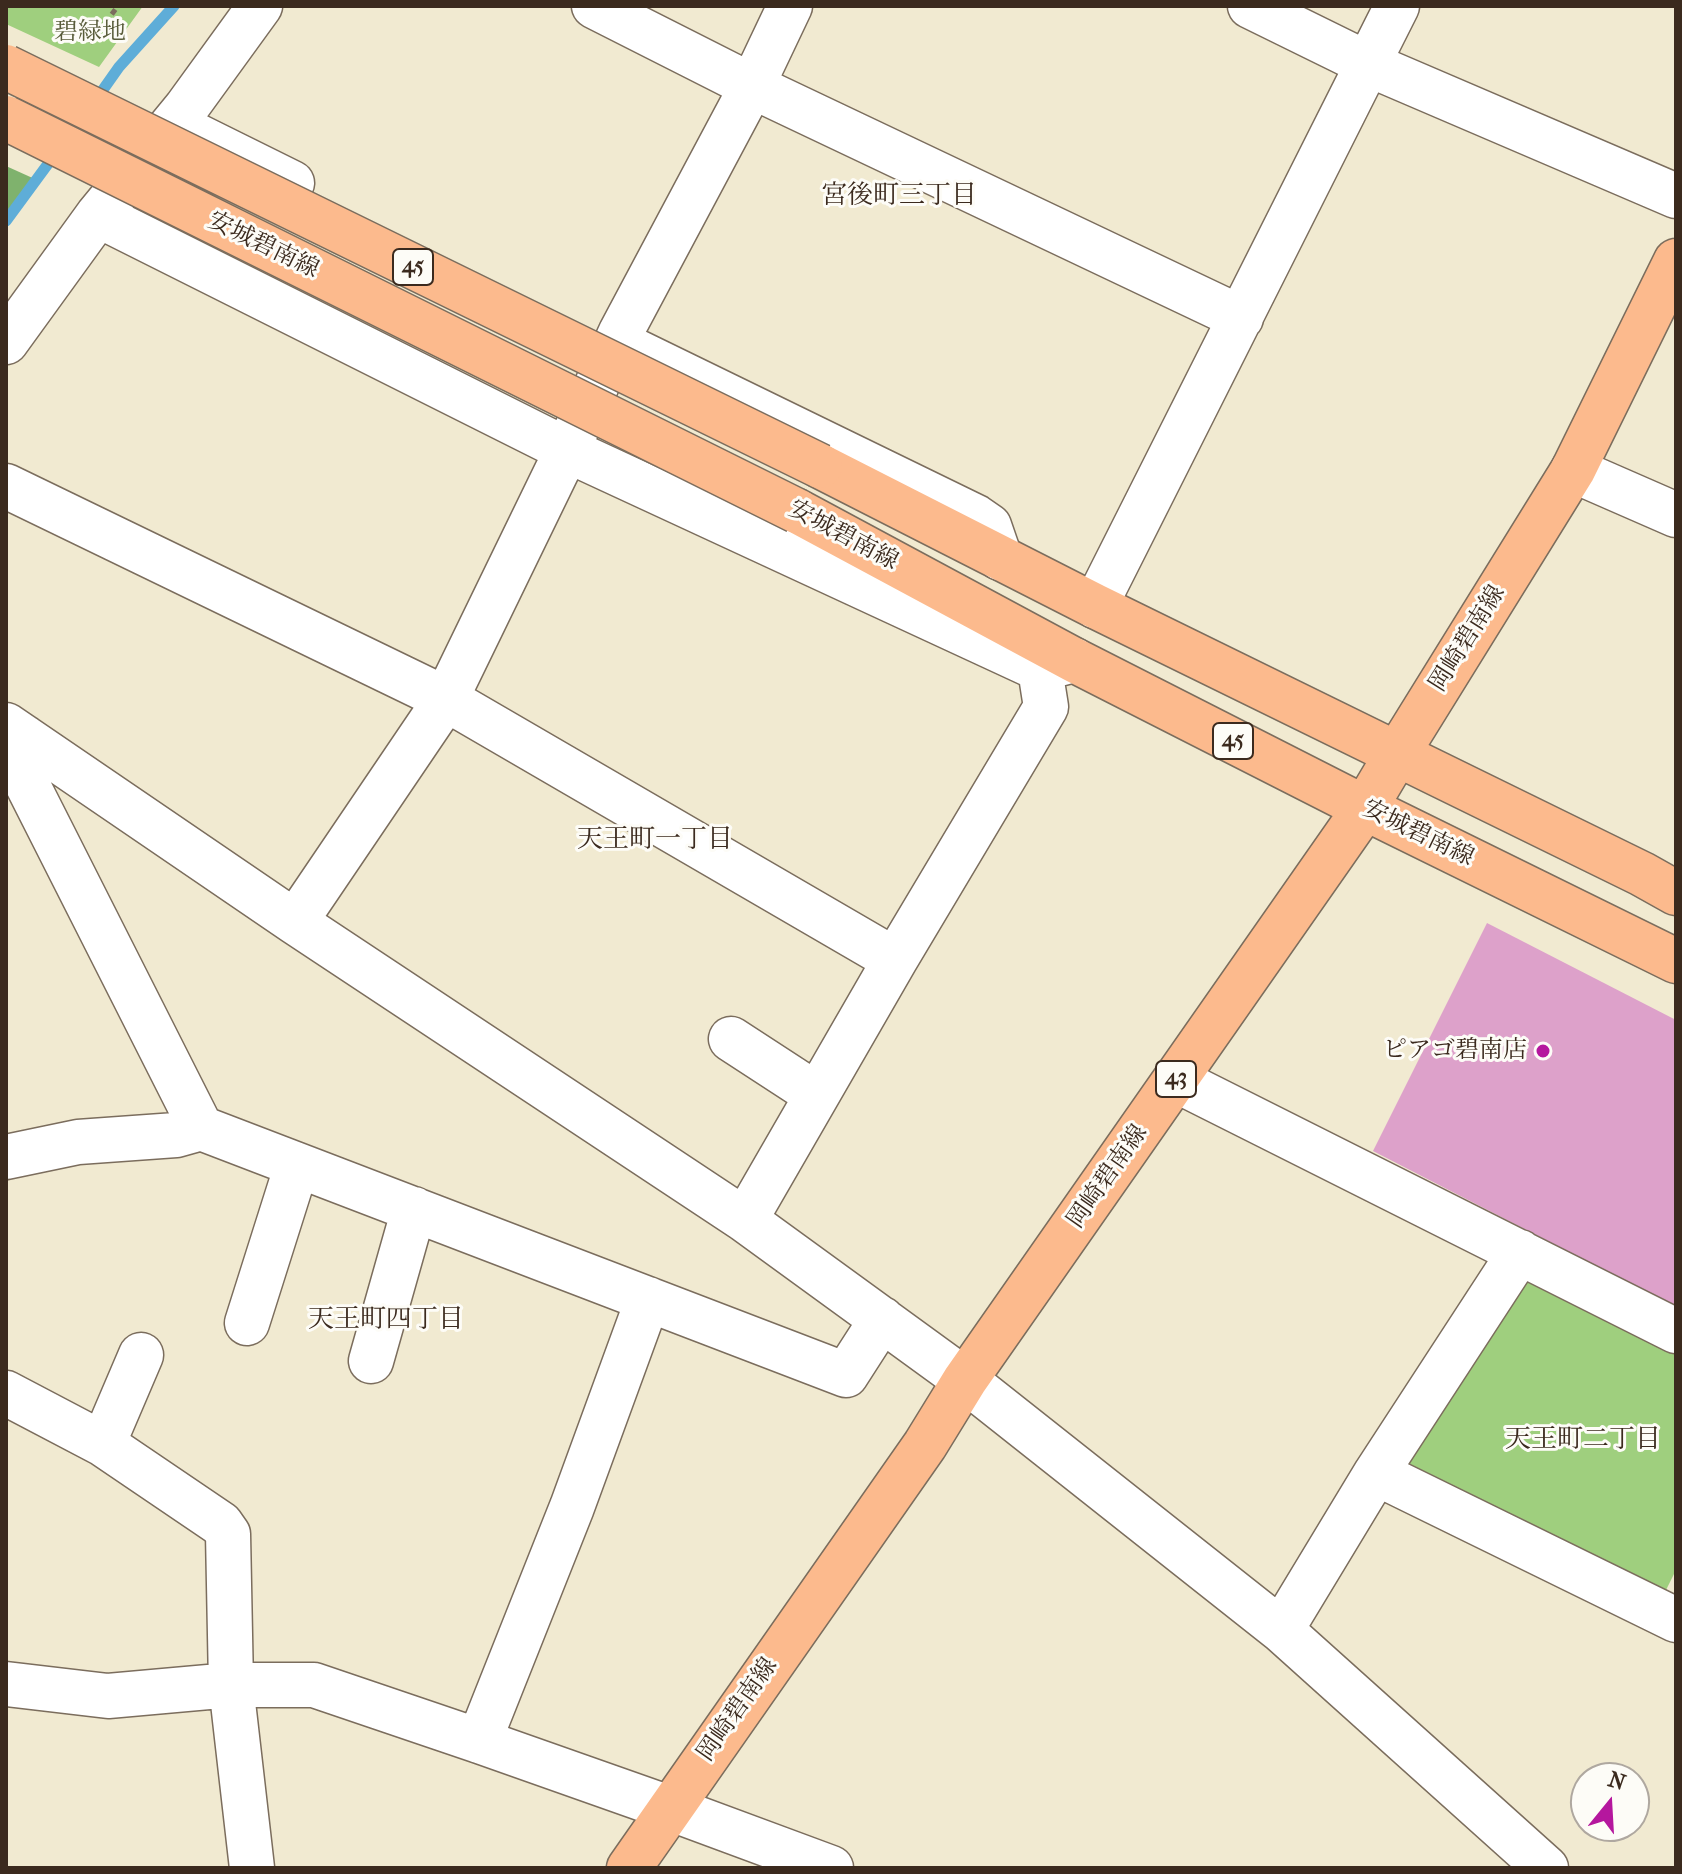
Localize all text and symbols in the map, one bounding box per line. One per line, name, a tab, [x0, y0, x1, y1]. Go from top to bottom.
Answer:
park label: 碧緑地	[54, 19, 126, 47]
district label: 宮後町三丁目	[821, 181, 977, 213]
street label: 安城碧南線	[203, 207, 323, 285]
road number: 45	[393, 249, 433, 285]
street label: 安城碧南線	[783, 495, 903, 577]
street label: 岡崎碧南線	[1424, 580, 1512, 698]
road number: 45	[1213, 723, 1253, 759]
street label: 安城碧南線	[1358, 795, 1478, 873]
district label: 天王町一丁目	[577, 825, 733, 857]
place label: ピアゴ碧南店	[1383, 1037, 1527, 1065]
marker: ピアゴ碧南店	[1534, 1042, 1552, 1060]
road number: 43	[1156, 1061, 1196, 1097]
street label: 岡崎碧南線	[1062, 1120, 1154, 1234]
district label: 天王町四丁目	[308, 1305, 464, 1337]
district label: 天王町二丁目	[1505, 1425, 1661, 1457]
street label: 岡崎碧南線	[692, 1653, 784, 1767]
north arrow	[1570, 1762, 1650, 1842]
text: N	[1605, 1766, 1629, 1796]

